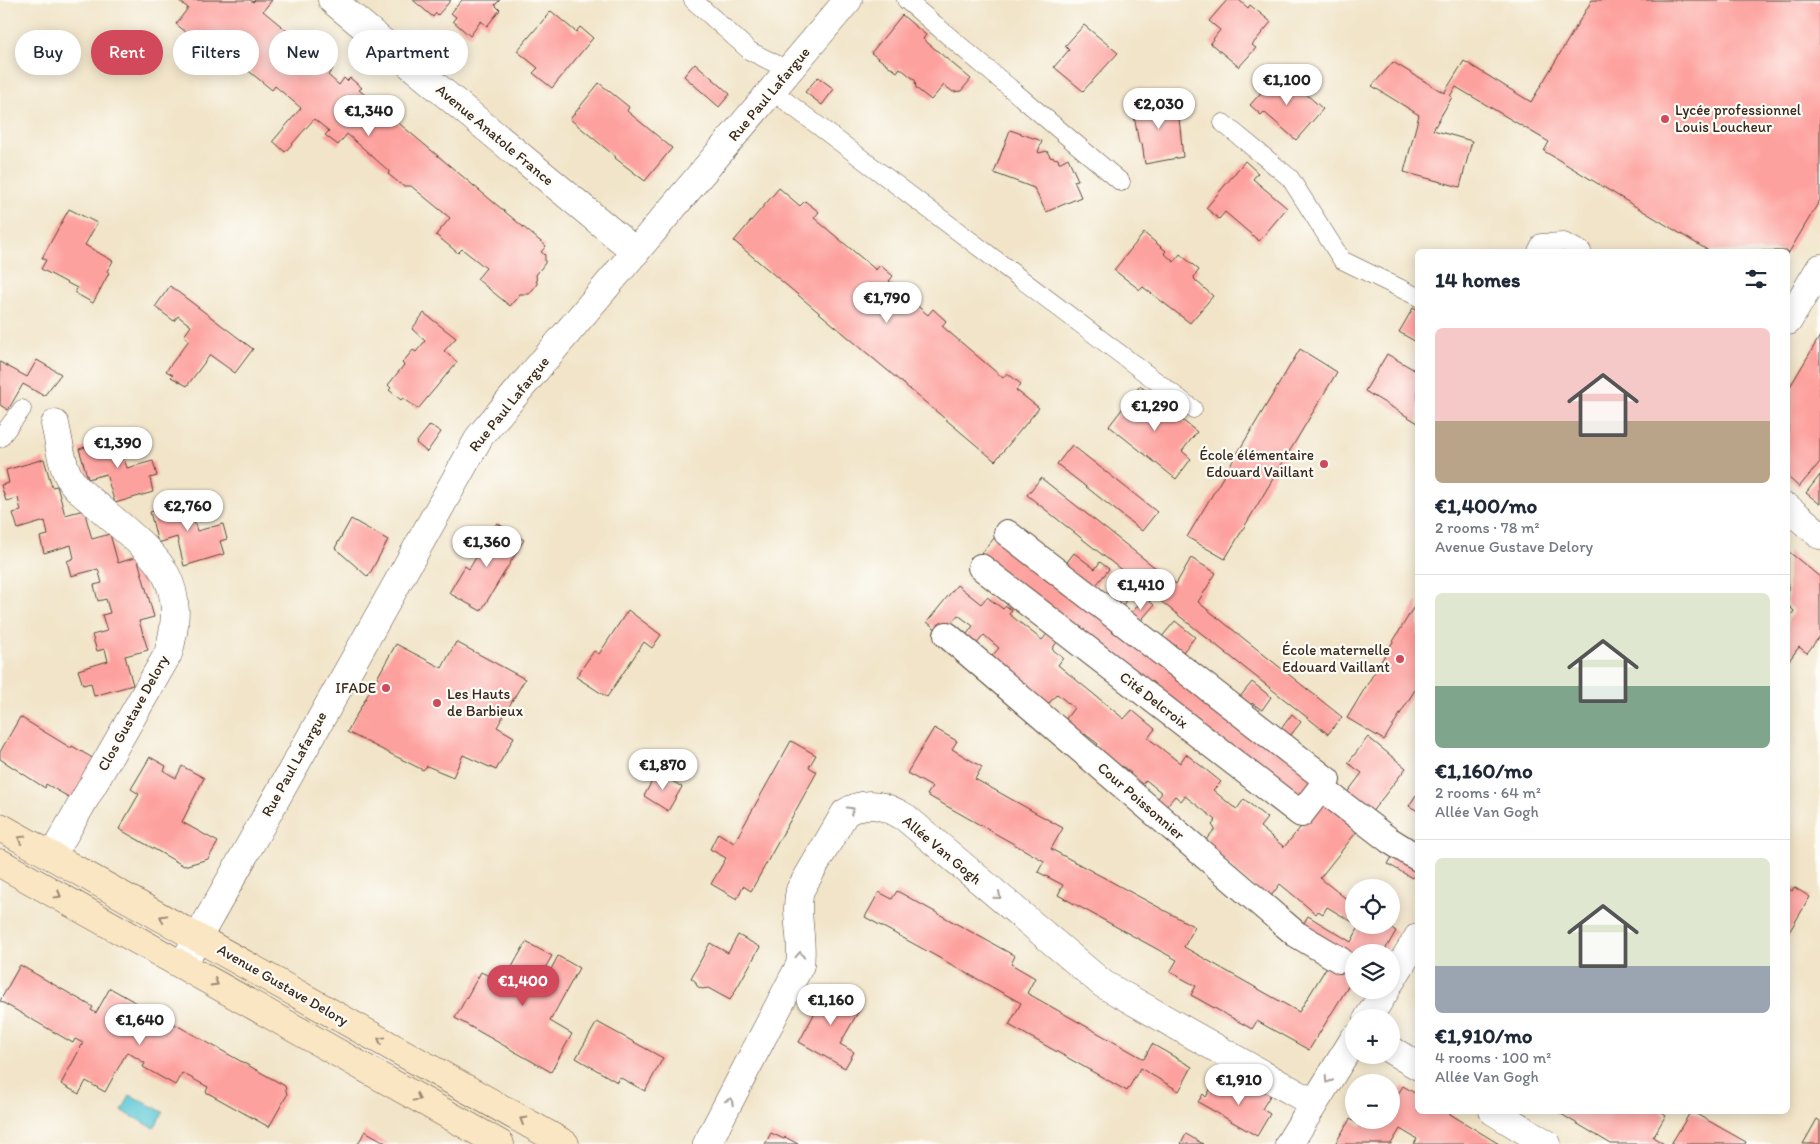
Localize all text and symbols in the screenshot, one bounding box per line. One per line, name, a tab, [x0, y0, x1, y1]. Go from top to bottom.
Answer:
chip: Buy	[15, 30, 81, 75]
chip: Rent	[91, 30, 163, 75]
chip: Filters	[173, 30, 259, 75]
chip: New	[269, 30, 338, 75]
chip: Apartment	[348, 30, 468, 75]
street label: Rue Paul Lafargue	[724, 43, 814, 145]
pin: €1,100	[1246, 64, 1328, 106]
text: €1,100	[1263, 70, 1311, 89]
street label: Avenue Anatole France	[432, 80, 558, 190]
pin: €2,030	[1118, 88, 1200, 130]
pin: €1,340	[328, 94, 410, 137]
text: €2,030	[1134, 94, 1184, 113]
text: €1,340	[345, 101, 393, 120]
place label: Lycée professionnel Louis Loucheur	[1675, 101, 1802, 136]
marker: Lycée professionnel Louis Loucheur	[1659, 113, 1671, 125]
icon: filters	[1742, 265, 1770, 293]
text: 14 homes	[1435, 267, 1520, 292]
pin: €1,790	[846, 282, 928, 324]
text: €1,790	[864, 288, 910, 307]
street label: Rue Paul Lafargue	[465, 353, 553, 455]
icon: home	[1558, 360, 1648, 450]
pin: €1,290	[1114, 390, 1196, 432]
text: €1,290	[1132, 396, 1179, 415]
pin: €1,390	[77, 426, 159, 469]
text: €1,390	[94, 433, 142, 452]
place label: École élémentaire Edouard Vaillant	[1199, 446, 1314, 481]
marker: École élémentaire Edouard Vaillant	[1318, 458, 1330, 470]
pin: €2,760	[147, 490, 229, 532]
text: €1,400/mo	[1435, 493, 1537, 518]
text: €2,760	[164, 496, 212, 515]
text: 2 rooms · 78 m²	[1435, 518, 1540, 537]
pin: €1,360	[446, 526, 528, 568]
text: €1,360	[463, 532, 511, 551]
text: Avenue Gustave Delory	[1435, 537, 1593, 556]
pin: €1,410	[1100, 568, 1182, 611]
text: €1,410	[1117, 575, 1165, 594]
icon: home	[1558, 626, 1648, 716]
place label: École maternelle Edouard Vaillant	[1282, 641, 1390, 676]
street label: Clos Gustave Delory	[94, 652, 172, 774]
marker: École maternelle Edouard Vaillant	[1394, 653, 1406, 665]
street label: Cité Delcroix	[1116, 668, 1192, 732]
place label: IFADE	[335, 679, 376, 697]
marker: IFADE	[380, 682, 392, 694]
place label: Les Hauts de Barbieux	[447, 685, 523, 720]
marker: Les Hauts de Barbieux	[431, 697, 443, 709]
street label: Rue Paul Lafargue	[258, 708, 330, 820]
pin: €1,870	[622, 748, 704, 791]
text: €1,870	[640, 755, 686, 774]
street label: Cour Poissonnier	[1094, 758, 1188, 844]
text: €1,160/mo	[1435, 758, 1533, 783]
text: 2 rooms · 64 m²	[1435, 783, 1541, 802]
text: Allée Van Gogh	[1435, 802, 1539, 821]
one-way arrow	[846, 806, 855, 816]
street label: Allée Van Gogh	[899, 812, 985, 888]
one-way arrow	[18, 835, 27, 845]
map controls	[1345, 879, 1400, 1129]
button: locate	[1345, 879, 1400, 934]
one-way arrow	[53, 889, 62, 899]
one-way arrow	[992, 890, 1001, 899]
icon: home	[1558, 891, 1648, 981]
one-way arrow	[159, 914, 168, 924]
street label: Avenue Gustave Delory	[214, 940, 352, 1030]
button: layers	[1345, 944, 1400, 999]
one-way arrow	[795, 951, 806, 959]
pin: €1,400	[482, 964, 564, 1007]
text: €1,400	[498, 971, 548, 990]
one-way arrow	[210, 976, 219, 986]
pin: €1,160	[790, 984, 872, 1026]
text: €1,160	[808, 990, 854, 1009]
pin: €1,640	[99, 1004, 181, 1046]
button: +	[1345, 1009, 1400, 1064]
text: €1,640	[116, 1010, 164, 1029]
text: €1,910/mo	[1435, 1023, 1533, 1048]
one-way arrow	[377, 1037, 386, 1047]
text: 4 rooms · 100 m²	[1435, 1048, 1551, 1067]
pin: €1,910	[1198, 1064, 1280, 1106]
text: Allée Van Gogh	[1435, 1067, 1539, 1086]
text: €1,910	[1216, 1070, 1262, 1089]
button: −	[1345, 1074, 1400, 1129]
one-way arrow	[1324, 1075, 1334, 1084]
one-way arrow	[412, 1092, 421, 1102]
one-way arrow	[724, 1097, 734, 1106]
one-way arrow	[519, 1116, 528, 1126]

